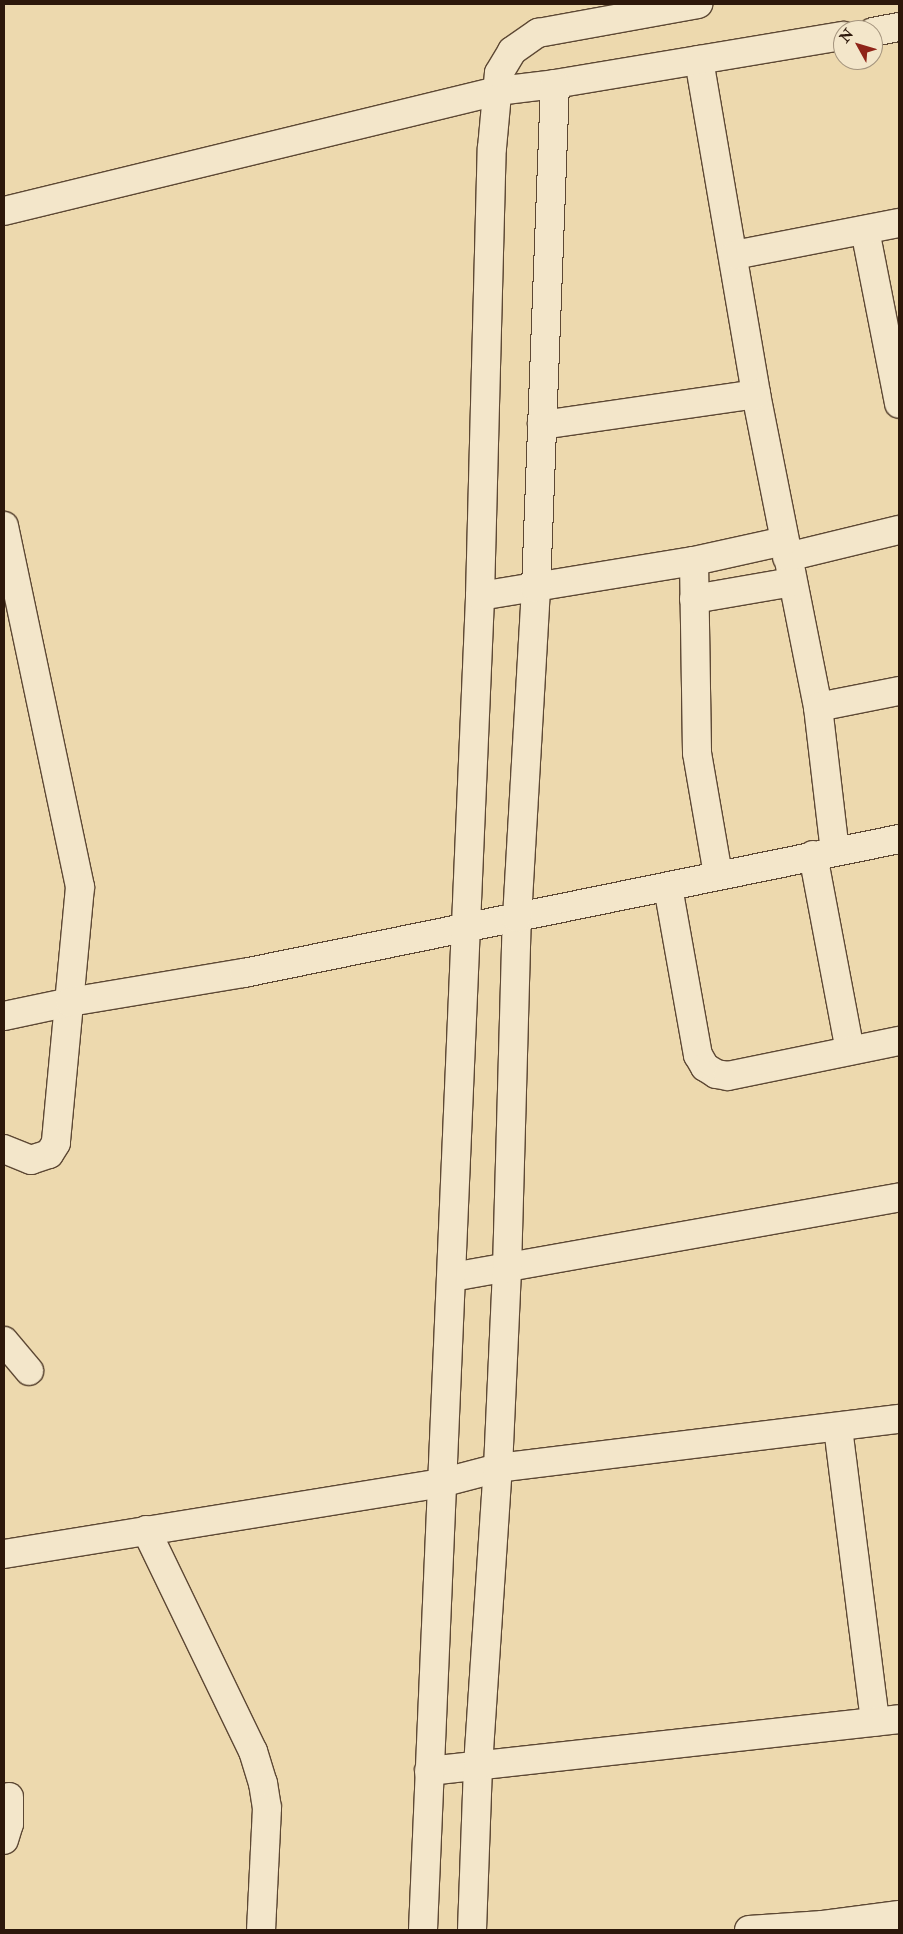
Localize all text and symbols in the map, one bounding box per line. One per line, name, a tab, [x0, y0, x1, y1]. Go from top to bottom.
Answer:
north arrow	[833, 20, 883, 70]
text: N	[836, 26, 857, 46]

